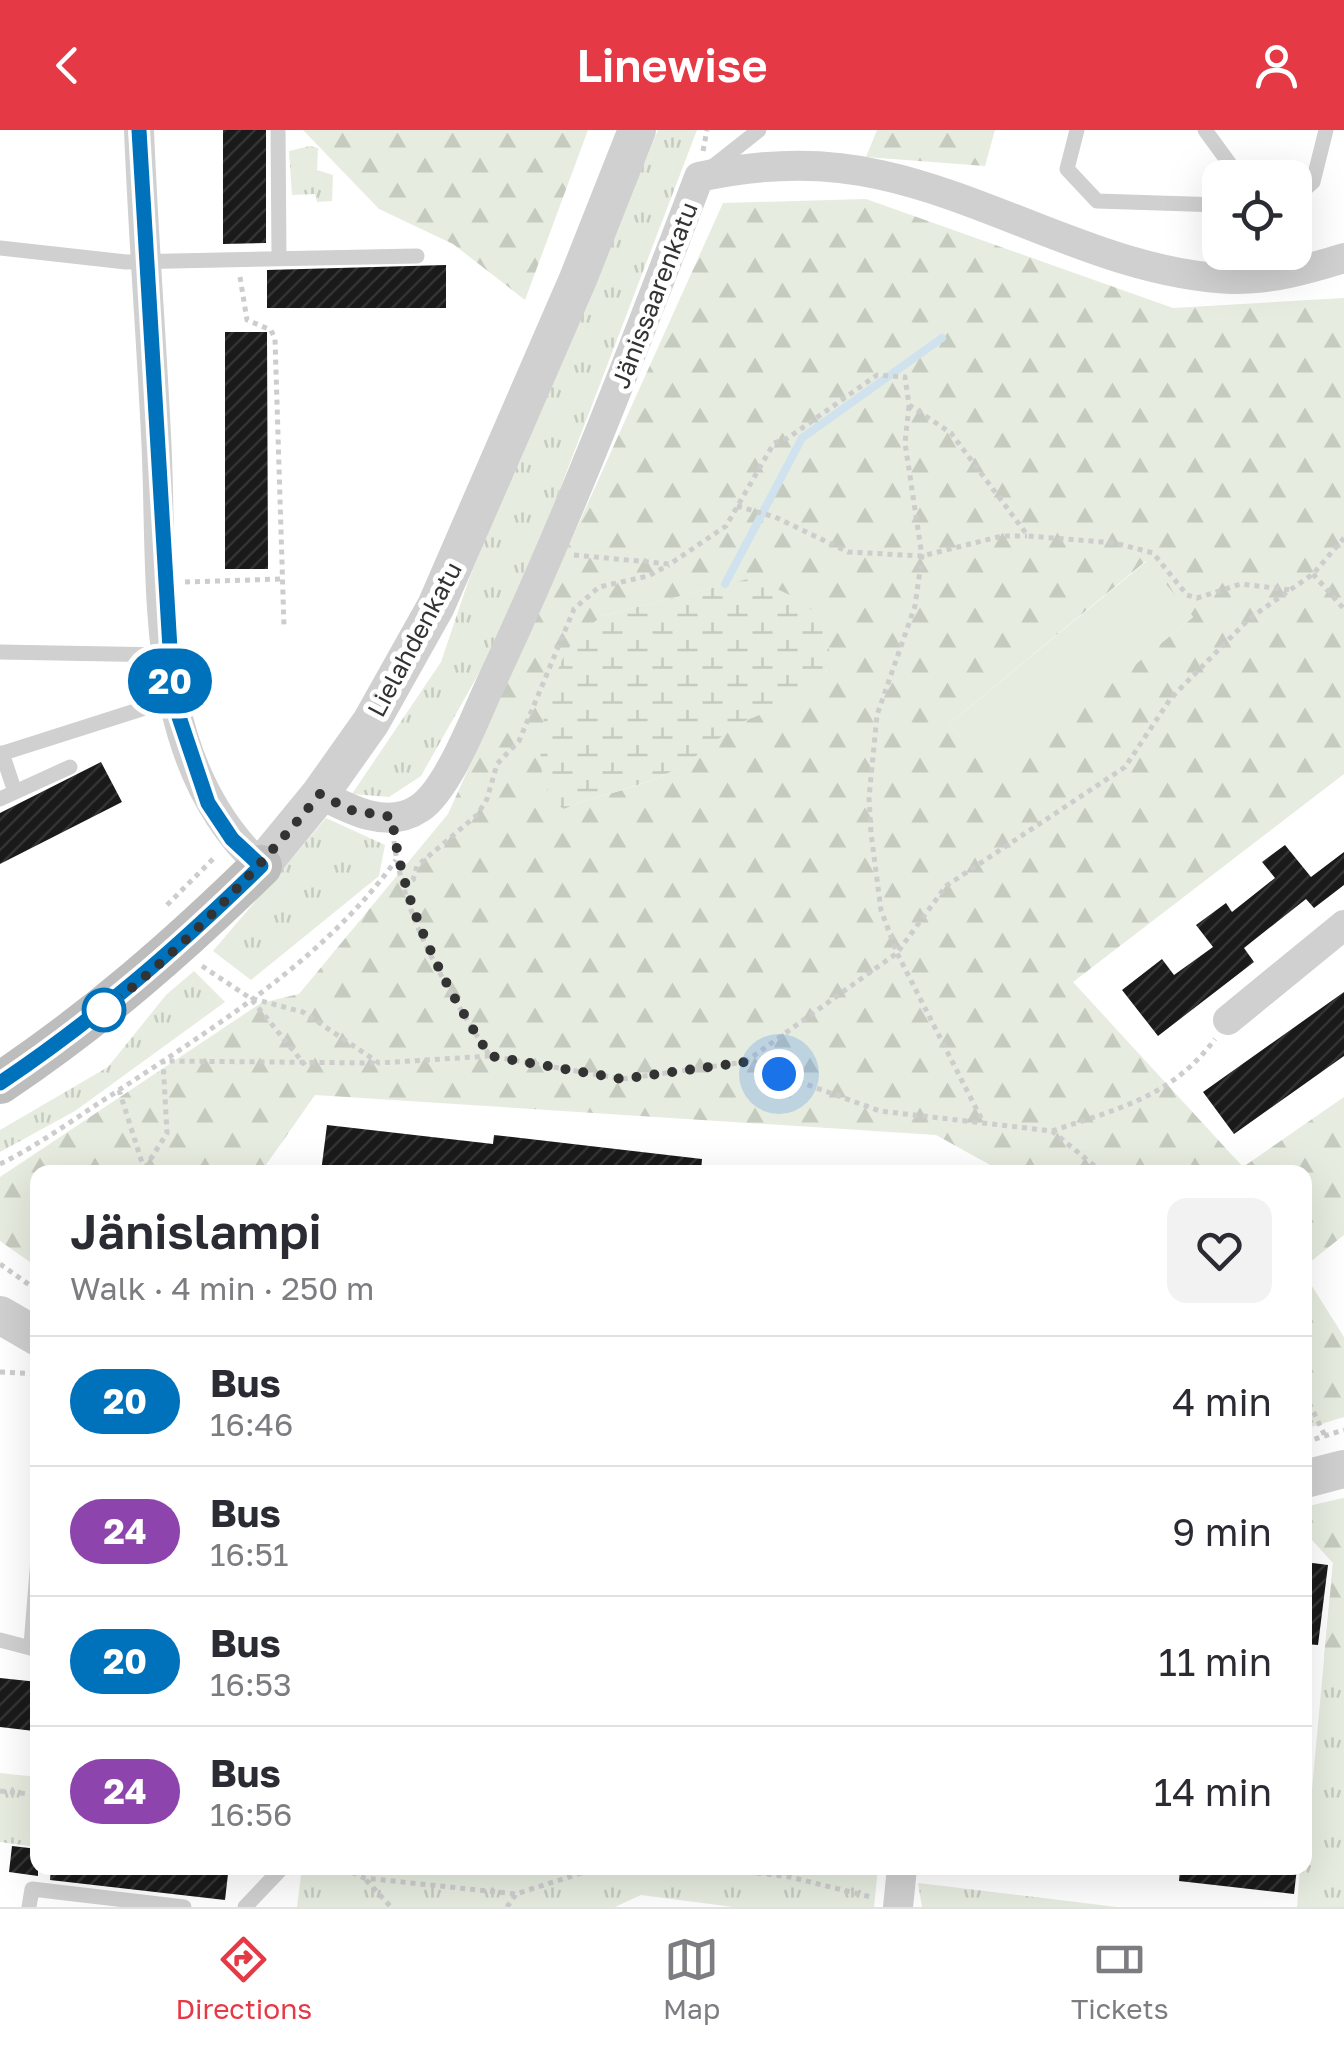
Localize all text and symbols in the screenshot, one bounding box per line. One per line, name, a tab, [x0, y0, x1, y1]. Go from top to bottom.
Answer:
icon: back	[40, 38, 95, 93]
text: Linewise	[576, 38, 768, 92]
icon: person	[1249, 38, 1304, 93]
map controls	[1202, 160, 1312, 270]
button: locate	[1202, 160, 1312, 270]
street label: Jänissaarenkatu	[604, 197, 704, 393]
street label: Lielahdenkatu	[360, 556, 468, 722]
line badge: 20	[125, 648, 215, 714]
text: 20	[148, 660, 192, 702]
unlabelled marker	[83, 989, 125, 1031]
your location	[754, 1049, 804, 1099]
button: heart	[1167, 1198, 1272, 1303]
text: Jänislampi	[70, 1202, 322, 1260]
text: Walk · 4 min · 250 m	[70, 1269, 374, 1307]
text: Bus	[210, 1360, 281, 1405]
text: 4 min	[1172, 1379, 1272, 1424]
text: 20	[103, 1380, 147, 1422]
text: 16:46	[210, 1405, 293, 1443]
text: Bus	[210, 1490, 281, 1535]
text: 9 min	[1172, 1509, 1272, 1554]
text: 24	[103, 1510, 147, 1552]
text: 16:51	[210, 1535, 289, 1573]
text: Bus	[210, 1620, 281, 1665]
text: 11 min	[1158, 1639, 1272, 1684]
text: 20	[103, 1640, 147, 1682]
text: 16:53	[210, 1665, 292, 1703]
text: Bus	[210, 1750, 281, 1795]
text: 14 min	[1154, 1769, 1272, 1814]
text: 24	[103, 1770, 147, 1812]
text: 16:56	[210, 1795, 292, 1833]
tab: Directions	[175, 1932, 312, 2025]
tab: Map	[663, 1932, 720, 2025]
tab: Tickets	[1071, 1932, 1169, 2025]

